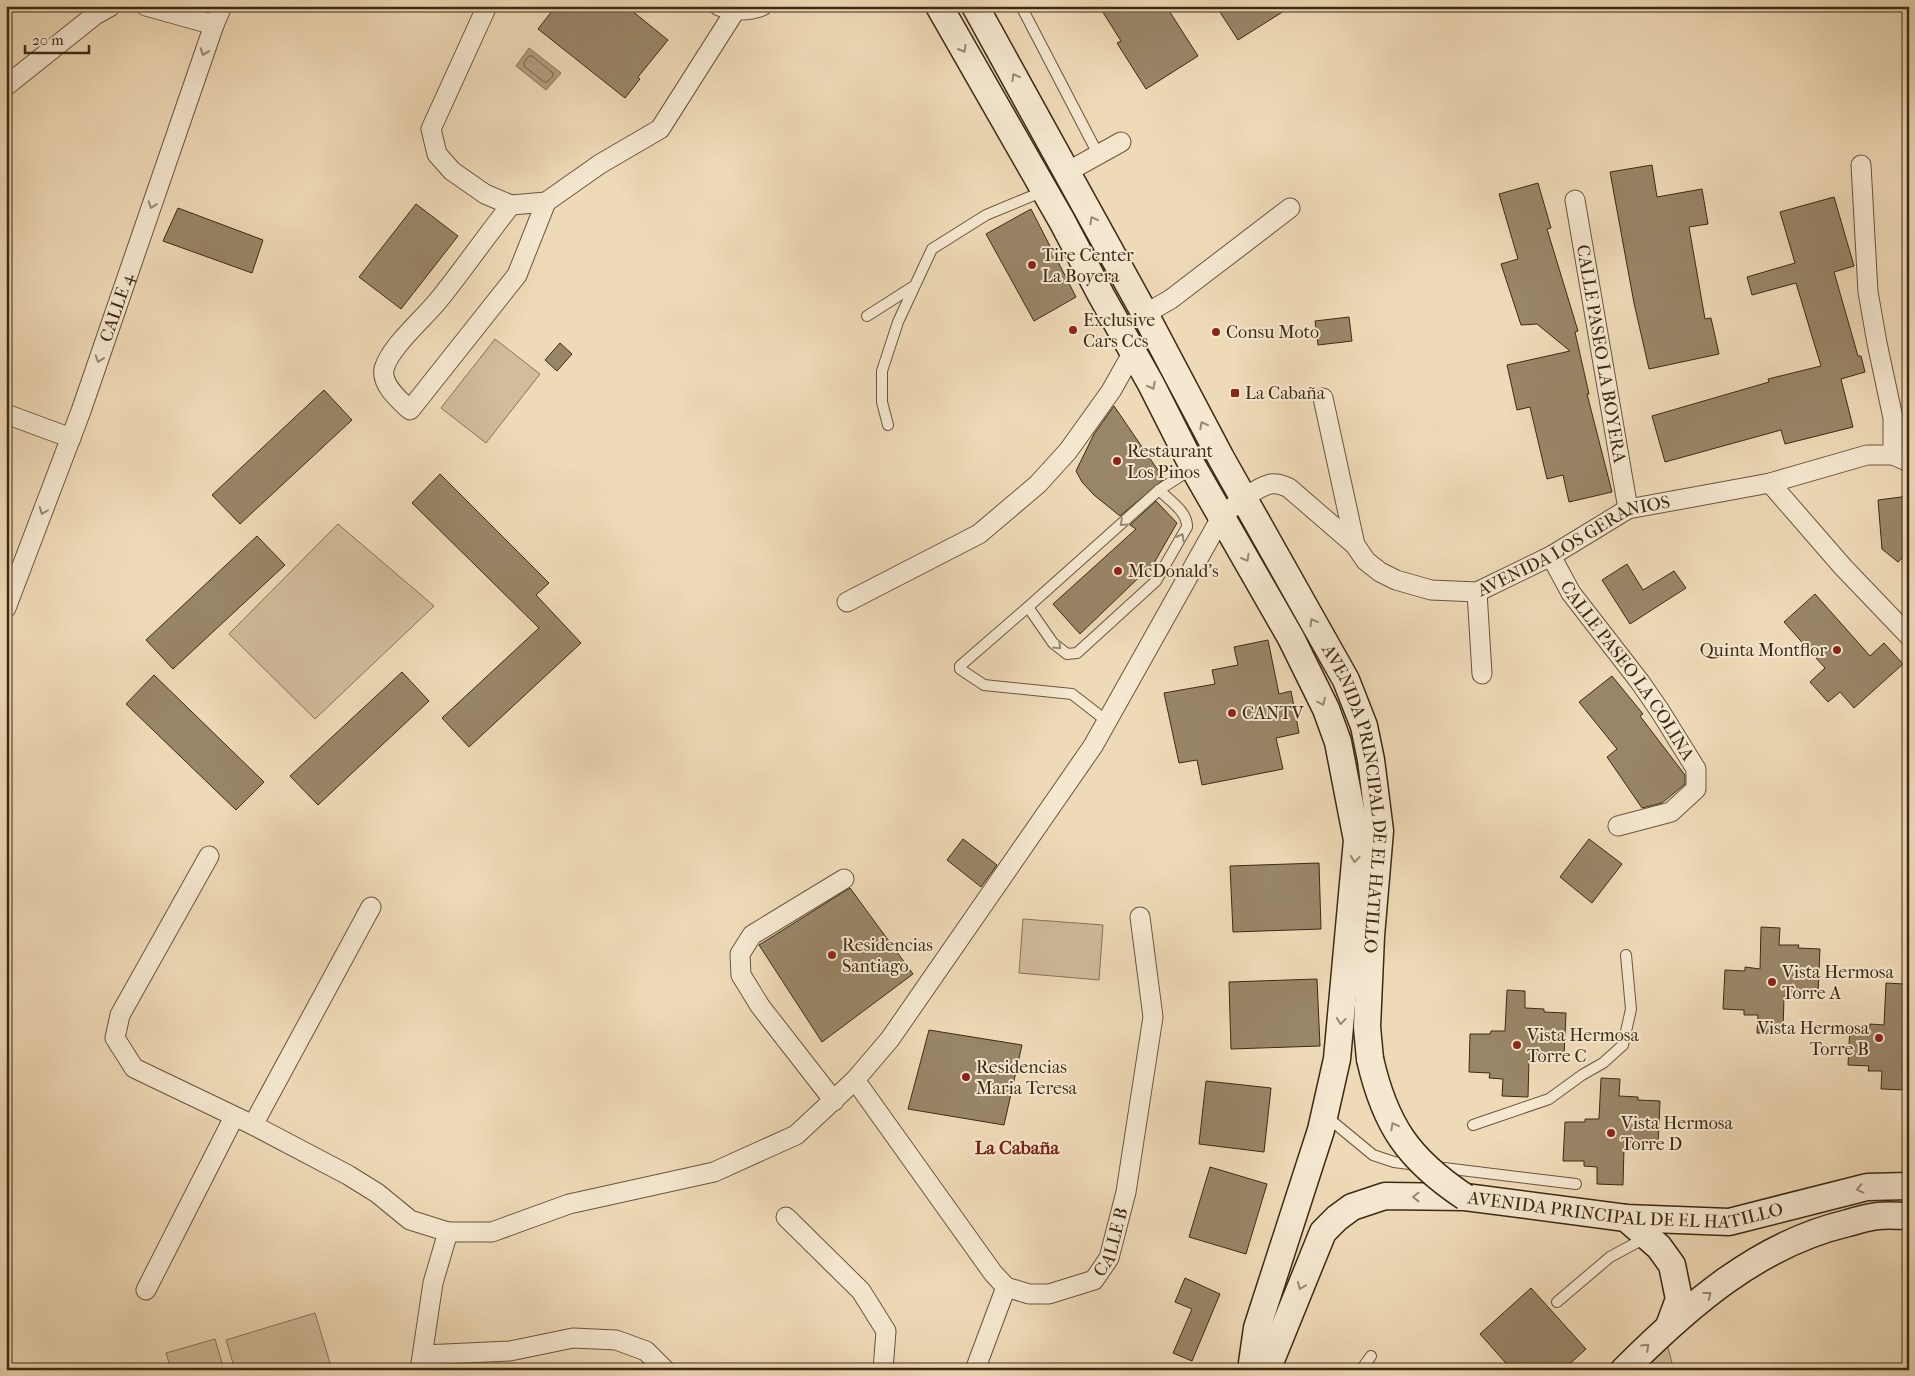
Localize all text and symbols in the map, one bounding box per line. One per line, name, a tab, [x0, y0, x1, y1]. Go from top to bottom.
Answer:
scale bar	[25, 22, 89, 54]
text: 20 m	[32, 31, 64, 49]
one-way arrow	[957, 43, 967, 52]
one-way arrow	[200, 47, 210, 55]
one-way arrow	[1011, 74, 1021, 83]
one-way arrow	[147, 201, 157, 209]
one-way arrow	[1089, 216, 1099, 225]
street label: CALLE PASEO LA BOYERA	[1572, 243, 1630, 465]
place label: Tire Center La Boyera	[1042, 245, 1134, 287]
marker: Tire Center La Boyera	[1026, 259, 1038, 271]
street label: CALLE 4	[95, 270, 138, 345]
place label: Exclusive Cars Ccs	[1083, 310, 1155, 352]
place label: Consu Moto	[1226, 322, 1319, 343]
marker: Exclusive Cars Ccs	[1067, 324, 1079, 336]
marker: Consu Moto	[1210, 326, 1222, 338]
one-way arrow	[94, 354, 104, 363]
one-way arrow	[1146, 381, 1156, 390]
place label: La Cabaña	[1245, 383, 1326, 404]
marker: La Cabaña	[1229, 387, 1241, 399]
one-way arrow	[1199, 421, 1209, 430]
place label: Restaurant Los Pinos	[1127, 441, 1214, 483]
marker: Restaurant Los Pinos	[1111, 455, 1123, 467]
street label: AVENIDA LOS GERANIOS	[1473, 491, 1672, 601]
one-way arrow	[39, 507, 49, 515]
one-way arrow	[1119, 517, 1128, 526]
one-way arrow	[1175, 533, 1185, 542]
one-way arrow	[1240, 553, 1250, 562]
place label: McDonald's	[1128, 561, 1219, 582]
marker: McDonald's	[1112, 565, 1124, 577]
street label: CALLE PASEO LA COLINA	[1556, 577, 1699, 765]
one-way arrow	[1309, 618, 1319, 627]
one-way arrow	[1052, 640, 1061, 649]
street label: AVENIDA PRINCIPAL DE EL HATILLO	[1317, 640, 1391, 954]
place label: Quinta Montflor	[1700, 640, 1827, 661]
marker: Quinta Montflor	[1831, 644, 1843, 656]
one-way arrow	[1316, 697, 1326, 706]
place label: CANTV	[1242, 703, 1305, 724]
marker: CANTV	[1226, 707, 1238, 719]
one-way arrow	[1350, 856, 1361, 864]
place label: Residencias Santiago	[842, 935, 933, 977]
marker: Residencias Santiago	[826, 949, 838, 961]
place label: Vista Hermosa Torre A	[1781, 962, 1894, 1004]
marker: Vista Hermosa Torre A	[1766, 976, 1778, 988]
one-way arrow	[1335, 1017, 1346, 1025]
place label: Vista Hermosa Torre B	[1756, 1018, 1870, 1060]
place label: Vista Hermosa Torre C	[1526, 1025, 1639, 1067]
marker: Vista Hermosa Torre B	[1873, 1032, 1885, 1044]
marker: Vista Hermosa Torre C	[1511, 1039, 1523, 1051]
place label: Residencias Maria Teresa	[976, 1057, 1078, 1099]
marker: Residencias Maria Teresa	[960, 1071, 972, 1083]
place label: Vista Hermosa Torre D	[1620, 1113, 1733, 1155]
one-way arrow	[1390, 1123, 1400, 1132]
marker: Vista Hermosa Torre D	[1605, 1127, 1617, 1139]
district label: La Cabaña	[975, 1137, 1060, 1159]
one-way arrow	[1856, 1183, 1865, 1194]
street label: AVENIDA PRINCIPAL DE EL HATILLO	[1466, 1187, 1785, 1233]
one-way arrow	[1412, 1192, 1420, 1202]
street label: CALLE B	[1089, 1205, 1132, 1281]
one-way arrow	[1296, 1281, 1307, 1290]
one-way arrow	[1702, 1292, 1711, 1301]
one-way arrow	[1641, 1344, 1650, 1353]

